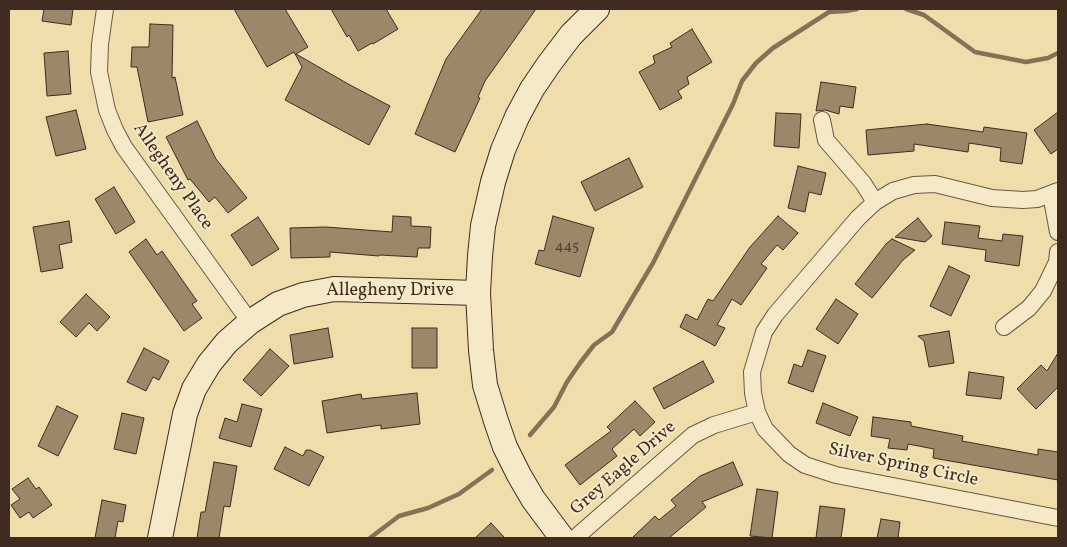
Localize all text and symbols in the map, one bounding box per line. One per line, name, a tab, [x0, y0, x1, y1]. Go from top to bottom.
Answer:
street label: Allegheny Place	[127, 120, 217, 234]
house number: 445	[555, 238, 579, 256]
street label: Allegheny Drive	[326, 281, 454, 303]
street label: Grey Eagle Drive	[567, 417, 681, 521]
street label: Silver Spring Circle	[826, 440, 980, 492]

